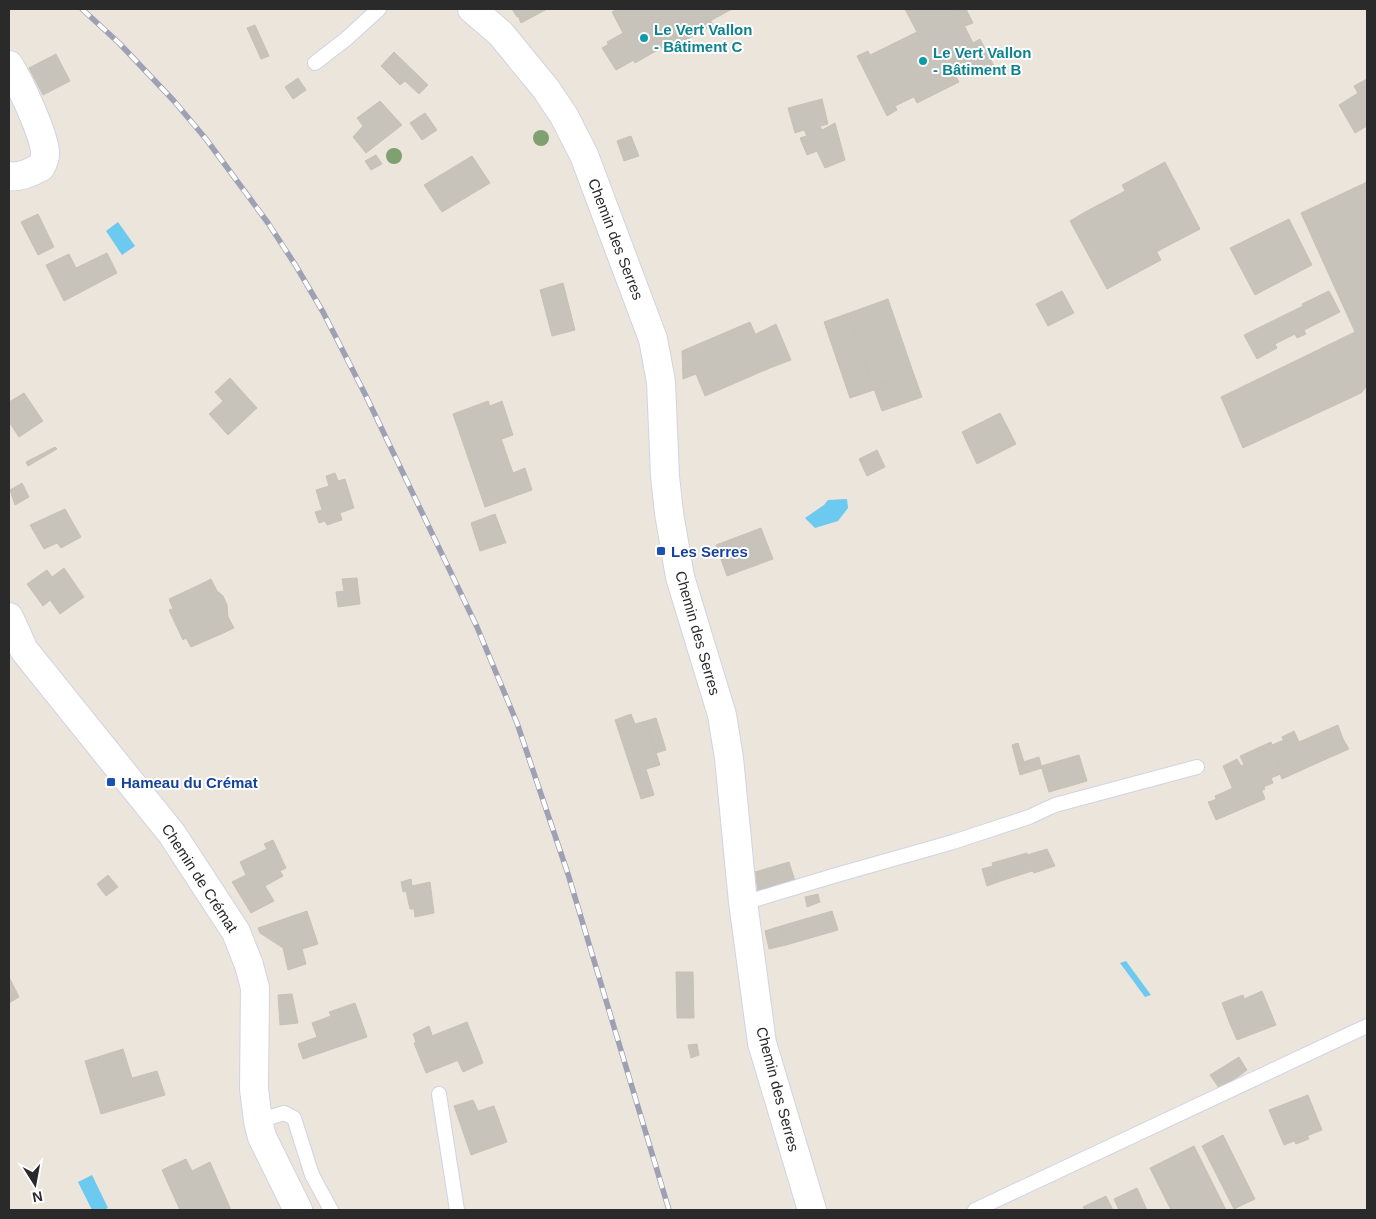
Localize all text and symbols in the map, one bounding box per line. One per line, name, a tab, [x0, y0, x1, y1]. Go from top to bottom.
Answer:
place label: Le Vert Vallon - Bâtiment C	[654, 21, 752, 55]
marker: Le Vert Vallon - Bâtiment C	[638, 32, 650, 44]
place label: Le Vert Vallon - Bâtiment B	[933, 44, 1031, 78]
marker: Le Vert Vallon - Bâtiment B	[917, 55, 929, 67]
street label: Chemin des Serres	[585, 176, 647, 302]
place label: Les Serres	[671, 543, 748, 560]
marker: Les Serres	[655, 545, 667, 557]
street label: Chemin des Serres	[672, 569, 724, 697]
place label: Hameau du Crémat	[121, 774, 258, 791]
marker: Hameau du Crémat	[105, 776, 117, 788]
street label: Chemin de Crémat	[159, 821, 242, 936]
street label: Chemin des Serres	[753, 1025, 803, 1153]
north arrow	[10, 1159, 60, 1209]
text: N	[31, 1188, 44, 1206]

